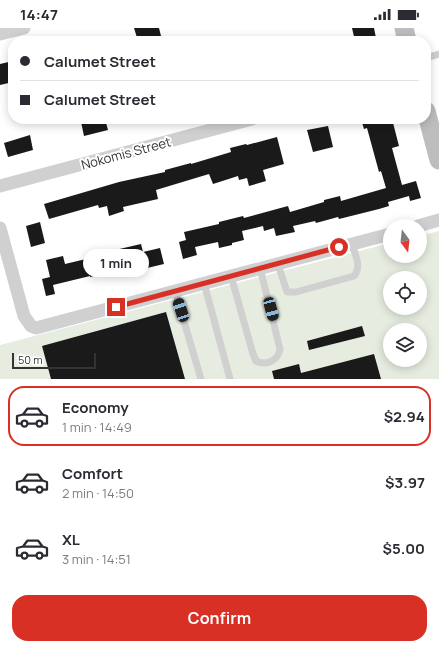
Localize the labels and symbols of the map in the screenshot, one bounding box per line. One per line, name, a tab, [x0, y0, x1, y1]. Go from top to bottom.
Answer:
street label: Nokomis Street	[79, 132, 173, 174]
north arrow	[383, 219, 427, 263]
route start	[330, 238, 348, 256]
callout: 1 min	[83, 249, 149, 277]
car	[262, 296, 280, 322]
car	[172, 297, 190, 323]
route end	[107, 298, 125, 316]
scale bar	[12, 351, 96, 370]

